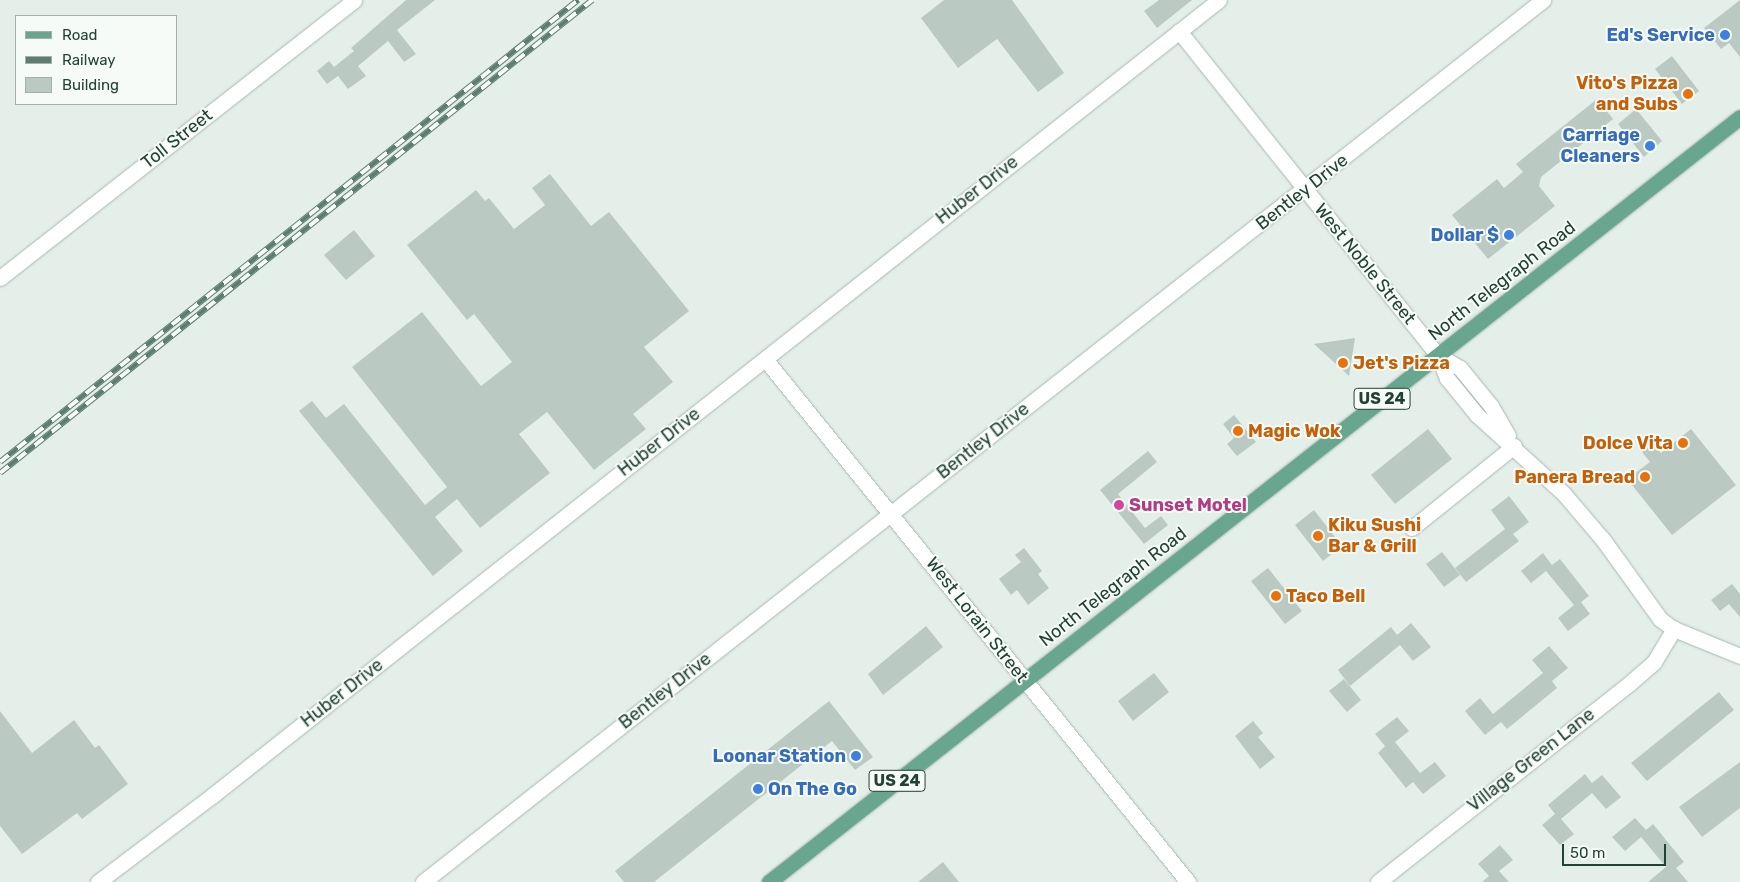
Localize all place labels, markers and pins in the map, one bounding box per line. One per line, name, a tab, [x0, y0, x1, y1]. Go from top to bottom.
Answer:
place label: Ed's Service	[1606, 24, 1715, 46]
marker: Ed's Service	[1719, 29, 1731, 41]
place label: Vito's Pizza and Subs	[1576, 73, 1678, 116]
marker: Vito's Pizza and Subs	[1682, 88, 1694, 100]
place label: Carriage Cleaners	[1561, 125, 1640, 168]
marker: Carriage Cleaners	[1644, 140, 1656, 152]
place label: Dollar $	[1430, 224, 1499, 246]
marker: Dollar $	[1503, 229, 1515, 241]
place label: Jet's Pizza	[1353, 352, 1450, 374]
marker: Jet's Pizza	[1337, 357, 1349, 369]
place label: Magic Wok	[1248, 420, 1341, 442]
marker: Magic Wok	[1232, 425, 1244, 437]
place label: Dolce Vita	[1582, 432, 1673, 454]
marker: Dolce Vita	[1677, 437, 1689, 449]
place label: Panera Bread	[1514, 466, 1635, 488]
marker: Panera Bread	[1639, 471, 1651, 483]
place label: Sunset Motel	[1129, 494, 1247, 516]
marker: Sunset Motel	[1113, 499, 1125, 511]
place label: Kiku Sushi Bar & Grill	[1328, 515, 1421, 558]
marker: Kiku Sushi Bar & Grill	[1312, 530, 1324, 542]
place label: Taco Bell	[1286, 585, 1365, 607]
marker: Taco Bell	[1270, 590, 1282, 602]
place label: Loonar Station	[712, 745, 846, 767]
marker: Loonar Station	[850, 750, 862, 762]
place label: On The Go	[768, 778, 857, 800]
marker: On The Go	[752, 783, 764, 795]

